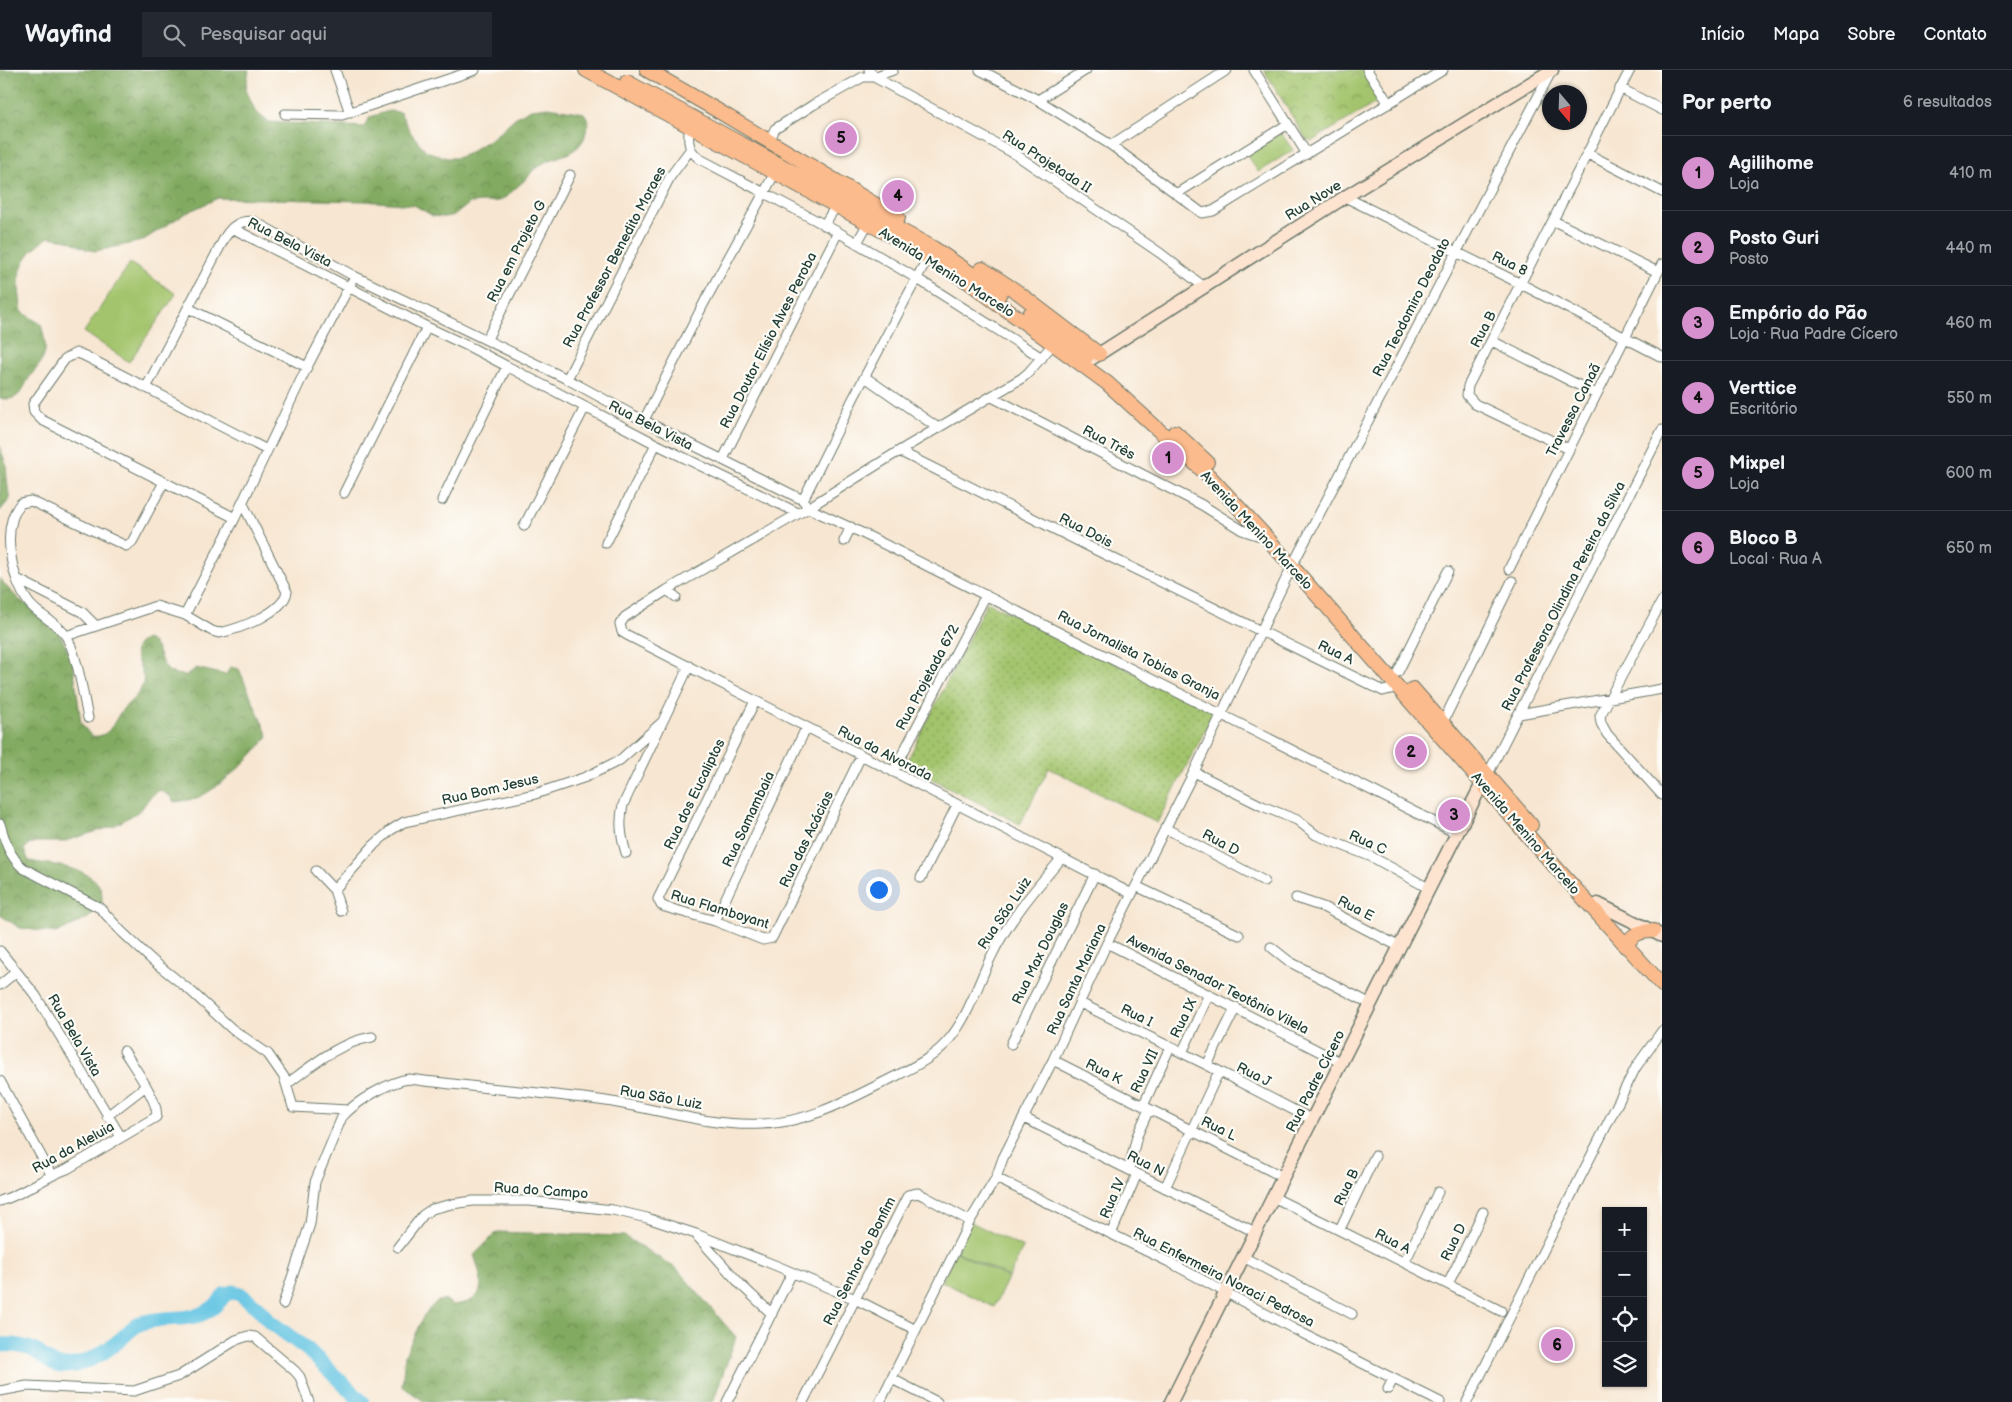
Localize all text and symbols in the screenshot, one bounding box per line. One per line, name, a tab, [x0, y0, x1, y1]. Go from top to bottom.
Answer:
search box	[142, 12, 492, 57]
text: Wayfind	[25, 20, 112, 49]
icon: search	[160, 21, 188, 49]
text: Pesquisar aqui	[200, 23, 327, 46]
text: Início	[1701, 24, 1745, 45]
text: Mapa	[1773, 24, 1819, 45]
text: Sobre	[1847, 24, 1895, 45]
text: Contato	[1923, 24, 1987, 45]
north arrow	[1542, 85, 1587, 130]
text: Por perto	[1682, 90, 1772, 115]
text: 6 resultados	[1903, 93, 1992, 112]
pin: 5	[825, 119, 857, 157]
street label: Rua Projetada II	[999, 126, 1094, 196]
text: Agilihome	[1729, 152, 1814, 175]
street label: Rua Professor Benedito Moraes	[559, 164, 670, 351]
text: 1	[1695, 164, 1701, 183]
text: 410 m	[1949, 164, 1992, 183]
text: Loja	[1729, 175, 1759, 194]
pin: 4	[882, 177, 914, 215]
street label: Rua Nove	[1282, 177, 1344, 224]
street label: Rua em Projeto G	[483, 197, 550, 305]
street label: Rua Bela Vista	[245, 214, 335, 271]
street label: Avenida Menino Marcelo	[876, 224, 1018, 321]
text: Posto Guri	[1729, 227, 1819, 250]
street label: Rua Teodomiro Deodato	[1369, 235, 1454, 380]
text: 2	[1693, 239, 1703, 258]
text: 440 m	[1946, 239, 1992, 258]
street label: Rua 8	[1489, 248, 1530, 279]
street label: Rua Doutor Elísio Alves Peroba	[716, 249, 820, 431]
text: Posto	[1729, 250, 1769, 269]
text: Empório do Pão	[1729, 302, 1867, 325]
street label: Rua B	[1467, 308, 1500, 350]
text: 3	[1693, 314, 1703, 333]
text: 460 m	[1946, 314, 1992, 333]
text: Loja · Rua Padre Cícero	[1729, 325, 1898, 344]
street label: Travessa Canaã	[1543, 361, 1604, 460]
text: Verttice	[1729, 377, 1797, 400]
text: 4	[1693, 389, 1703, 408]
text: 550 m	[1947, 389, 1992, 408]
street label: Rua Bela Vista	[606, 397, 696, 454]
text: Escritório	[1729, 400, 1798, 419]
street label: Rua Três	[1080, 422, 1138, 463]
pin: 1	[1152, 439, 1184, 477]
text: Mixpel	[1729, 452, 1785, 475]
text: 5	[1693, 464, 1703, 483]
text: 600 m	[1946, 464, 1992, 483]
street label: Avenida Menino Marcelo	[1197, 467, 1316, 593]
text: Loja	[1729, 475, 1759, 494]
street label: Rua Professora Olindina Pereira da Silva	[1498, 479, 1629, 714]
street label: Rua Dois	[1056, 510, 1115, 551]
text: Bloco B	[1729, 527, 1798, 550]
text: 6	[1693, 539, 1703, 558]
text: 650 m	[1946, 539, 1992, 558]
text: Local · Rua A	[1729, 550, 1822, 569]
street label: Rua Jornalista Tobias Granja	[1055, 607, 1223, 704]
street label: Rua Projetada 672	[892, 621, 963, 733]
street label: Rua A	[1315, 636, 1357, 669]
street label: Rua da Alvorada	[835, 722, 935, 785]
pin: 2	[1395, 733, 1427, 771]
street label: Rua dos Eucaliptos	[660, 736, 729, 852]
street label: Rua Samambaia	[719, 769, 778, 870]
street label: Avenida Menino Marcelo	[1468, 769, 1583, 898]
street label: Rua Bom Jesus	[440, 770, 540, 809]
street label: Rua das Acácias	[776, 788, 837, 890]
pin: 3	[1438, 796, 1470, 834]
street label: Rua D	[1199, 826, 1242, 859]
street label: Rua C	[1346, 827, 1389, 858]
street label: Rua São Luiz	[974, 874, 1035, 953]
your location	[866, 877, 892, 903]
street label: Rua Flamboyant	[669, 886, 772, 933]
street label: Rua E	[1335, 892, 1377, 925]
street label: Rua Max Douglas	[1008, 899, 1073, 1007]
street label: Rua Santa Mariana	[1043, 921, 1110, 1038]
street label: Avenida Senador Teotônio Vilela	[1124, 931, 1312, 1038]
street label: Rua Bela Vista	[44, 991, 105, 1080]
street label: Rua IX	[1167, 996, 1200, 1041]
street label: Rua I	[1118, 1000, 1156, 1030]
street label: Rua Padre Cícero	[1282, 1027, 1349, 1135]
street label: Rua VII	[1127, 1047, 1162, 1096]
street label: Rua K	[1083, 1055, 1126, 1088]
street label: Rua J	[1234, 1059, 1274, 1090]
street label: Rua São Luiz	[618, 1082, 704, 1113]
street label: Rua L	[1198, 1113, 1239, 1144]
street label: Rua da Aleluia	[29, 1118, 117, 1177]
street label: Rua N	[1124, 1147, 1167, 1180]
street label: Rua B	[1330, 1166, 1363, 1208]
street label: Rua IV	[1096, 1175, 1129, 1221]
street label: Rua do Campo	[493, 1179, 589, 1202]
street label: Rua Senhor do Bonfim	[820, 1194, 899, 1328]
map controls	[1602, 1207, 1647, 1387]
button: +	[1602, 1207, 1647, 1252]
street label: Rua D	[1437, 1221, 1470, 1264]
street label: Rua Enfermeira Noraci Pedrosa	[1130, 1224, 1317, 1331]
street label: Rua A	[1372, 1225, 1414, 1258]
button: −	[1602, 1252, 1647, 1297]
button: locate	[1602, 1297, 1647, 1342]
pin: 6	[1541, 1326, 1573, 1364]
button: layers	[1602, 1342, 1647, 1387]

